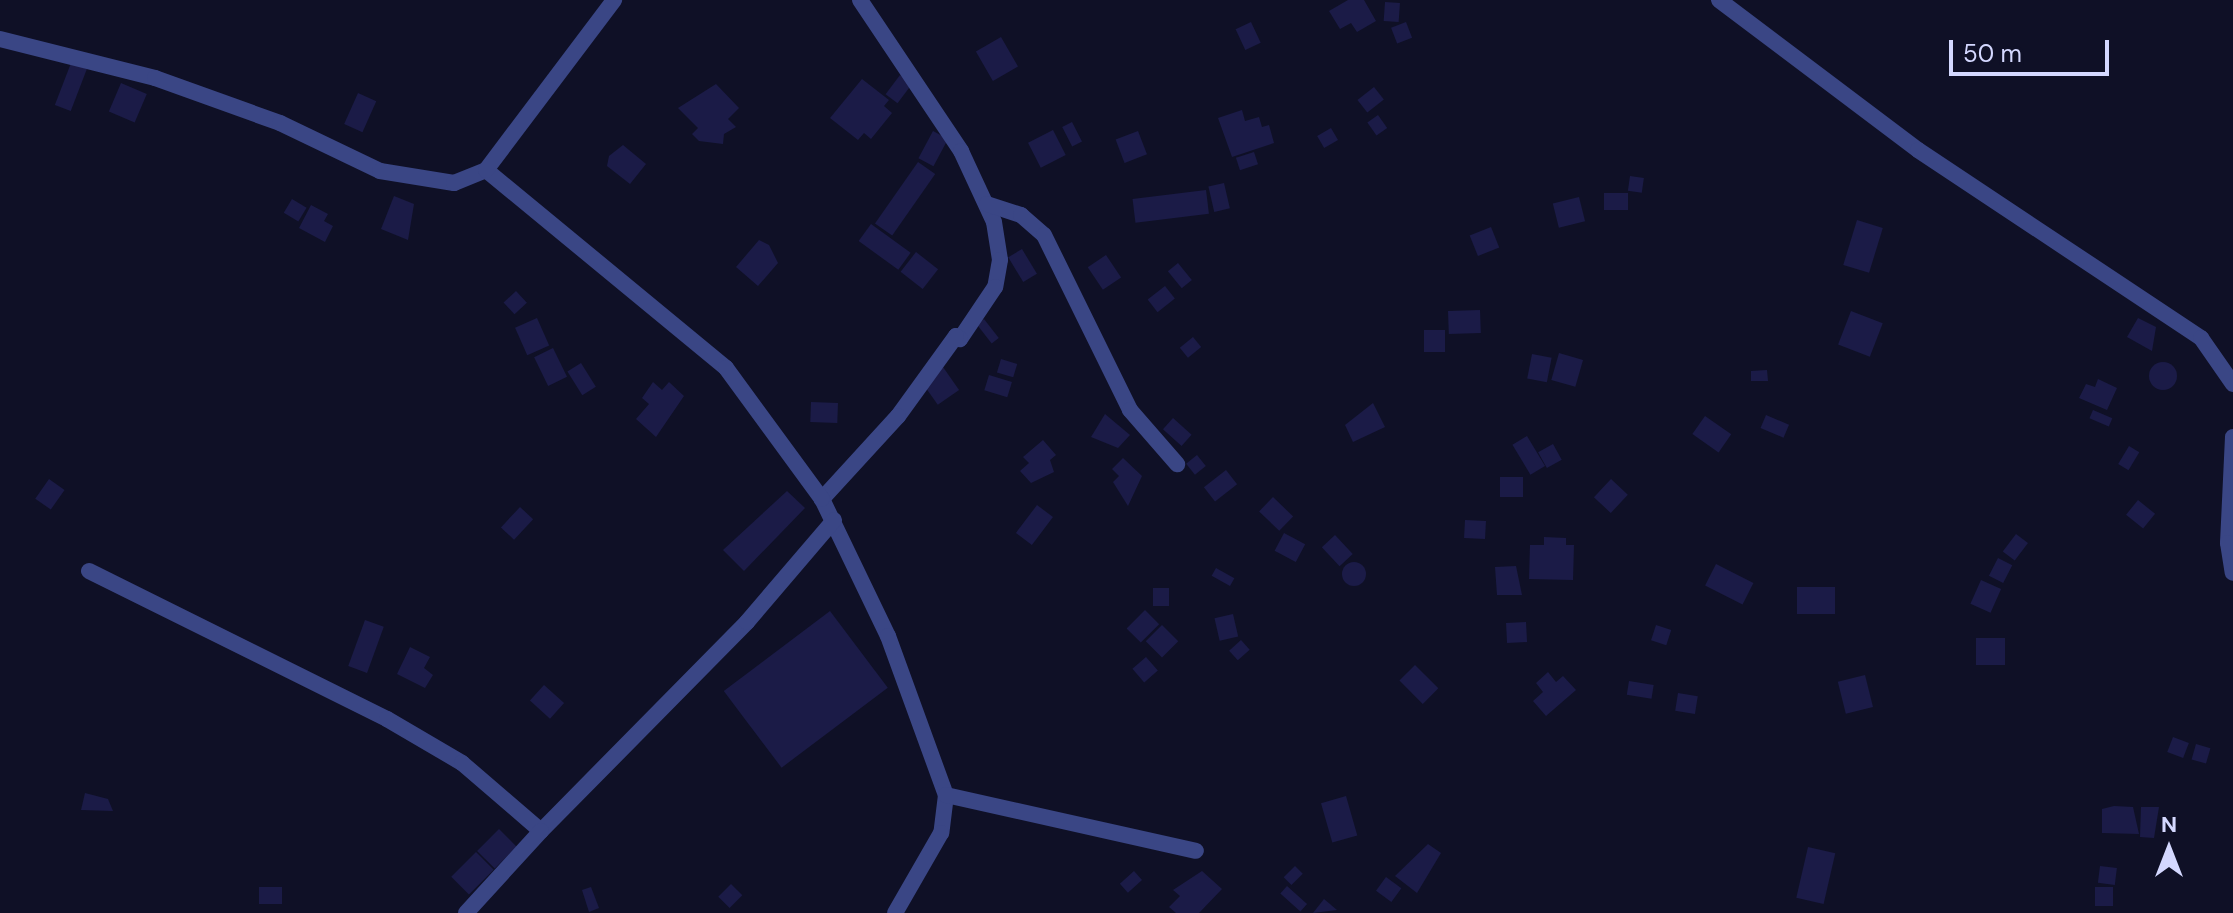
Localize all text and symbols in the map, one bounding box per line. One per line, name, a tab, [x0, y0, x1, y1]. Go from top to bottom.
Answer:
scale bar	[1953, 24, 2113, 74]
text: 50 m	[1963, 38, 2022, 69]
north arrow	[2129, 809, 2209, 889]
text: N	[2161, 810, 2177, 839]

